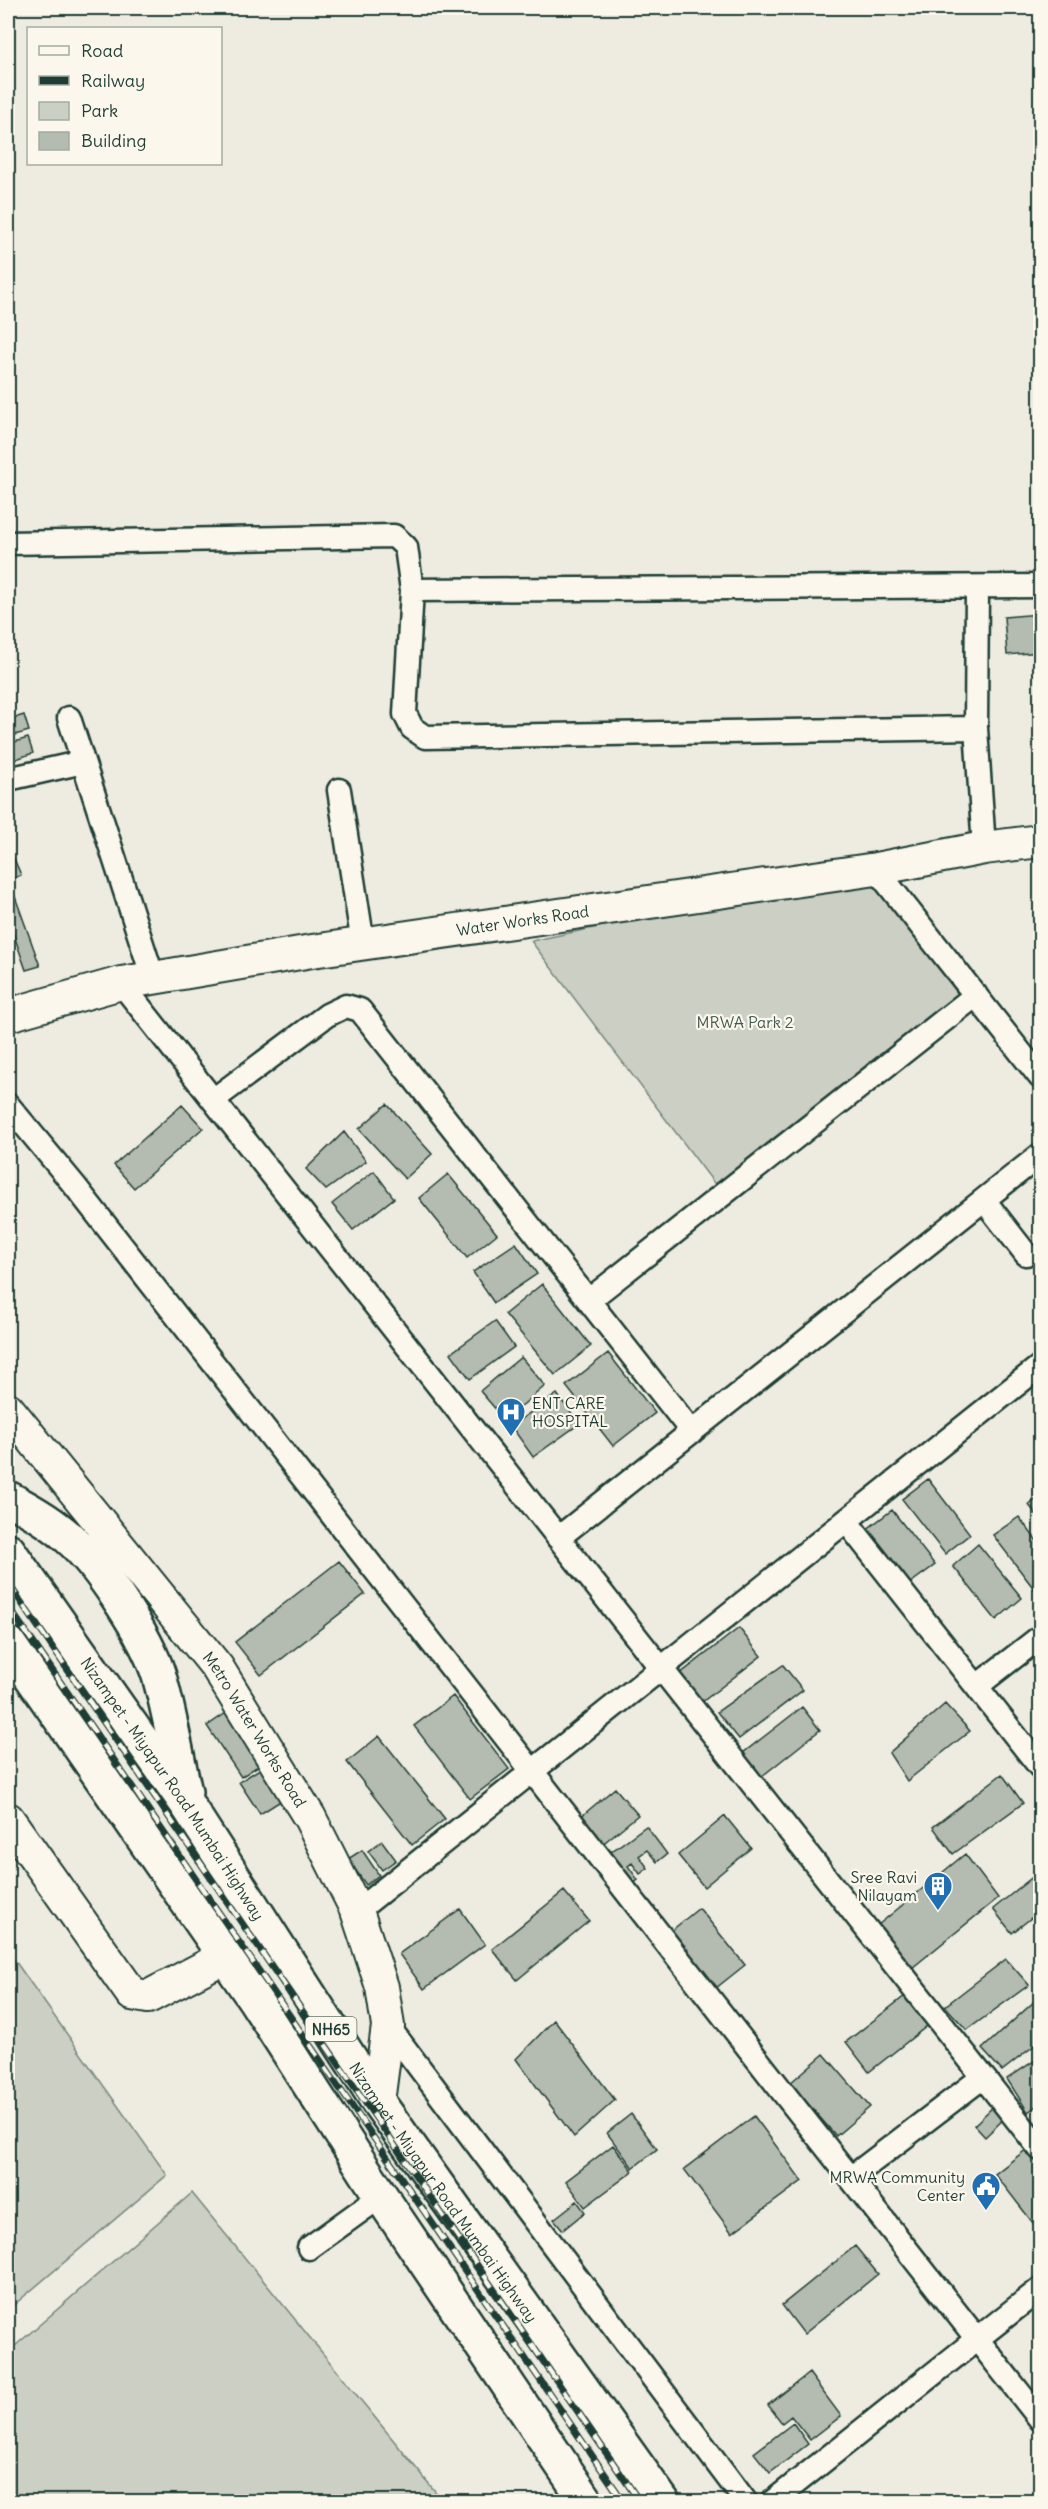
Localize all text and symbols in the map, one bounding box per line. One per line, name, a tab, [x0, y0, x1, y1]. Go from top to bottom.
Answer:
legend	[27, 27, 222, 165]
text: Road	[81, 39, 124, 62]
text: Railway	[81, 69, 145, 92]
text: Park	[81, 99, 118, 122]
text: Building	[81, 129, 146, 152]
street label: Water Works Road	[455, 901, 590, 940]
park label: MRWA Park 2	[696, 1012, 794, 1032]
place label: ENT CARE HOSPITAL	[532, 1393, 608, 1431]
hospital icon: ENT CARE HOSPITAL	[495, 1396, 527, 1438]
street label: Metro Water Works Road	[199, 1648, 311, 1811]
street label: Nizampet - Miyapur Road Mumbai Highway	[76, 1653, 269, 1924]
place label: Sree Ravi Nilayam	[850, 1867, 917, 1905]
building icon: Sree Ravi Nilayam	[922, 1870, 954, 1912]
road number: NH65	[306, 2017, 356, 2041]
street label: Nizampet - Miyapur Road Mumbai Highway	[345, 2058, 542, 2326]
place label: MRWA Community Center	[830, 2167, 965, 2205]
public building icon: MRWA Community Center	[970, 2170, 1002, 2212]

